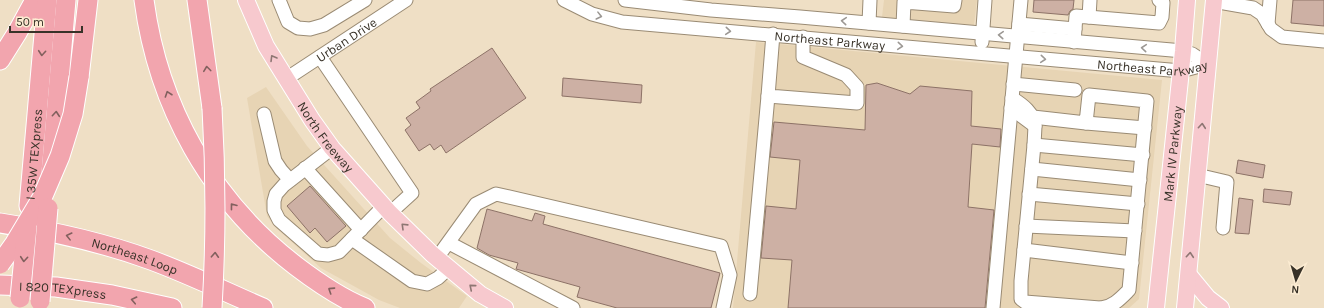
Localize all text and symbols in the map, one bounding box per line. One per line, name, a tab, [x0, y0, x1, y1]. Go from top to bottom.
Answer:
scale bar	[10, 8, 82, 34]
one-way arrow	[595, 11, 602, 20]
street label: Urban Drive	[313, 14, 380, 65]
text: 50 m	[16, 15, 44, 29]
one-way arrow	[841, 16, 847, 25]
one-way arrow	[725, 26, 731, 35]
street label: Northeast Parkway	[774, 28, 886, 53]
one-way arrow	[998, 31, 1004, 40]
one-way arrow	[897, 41, 903, 50]
one-way arrow	[1141, 43, 1148, 52]
one-way arrow	[37, 50, 46, 56]
one-way arrow	[1040, 54, 1046, 63]
one-way arrow	[270, 55, 278, 62]
street label: Northeast Parkway	[1097, 56, 1209, 79]
one-way arrow	[203, 66, 212, 72]
one-way arrow	[164, 91, 172, 98]
street label: North Freeway	[295, 99, 357, 175]
street label: Mark IV Parkway	[1160, 105, 1185, 203]
street label: I 35W TEXpress	[22, 108, 45, 200]
one-way arrow	[51, 111, 60, 117]
one-way arrow	[1197, 123, 1206, 129]
one-way arrow	[230, 203, 237, 210]
one-way arrow	[401, 224, 409, 231]
one-way arrow	[66, 233, 72, 241]
street label: Northeast Loop	[90, 234, 180, 277]
one-way arrow	[210, 252, 219, 258]
one-way arrow	[1186, 252, 1195, 258]
one-way arrow	[19, 256, 28, 262]
north arrow	[1276, 260, 1316, 300]
street label: I 820 TEXpress	[19, 278, 108, 302]
text: N	[1291, 283, 1300, 296]
one-way arrow	[469, 285, 476, 292]
one-way arrow	[328, 288, 335, 295]
one-way arrow	[131, 296, 137, 304]

